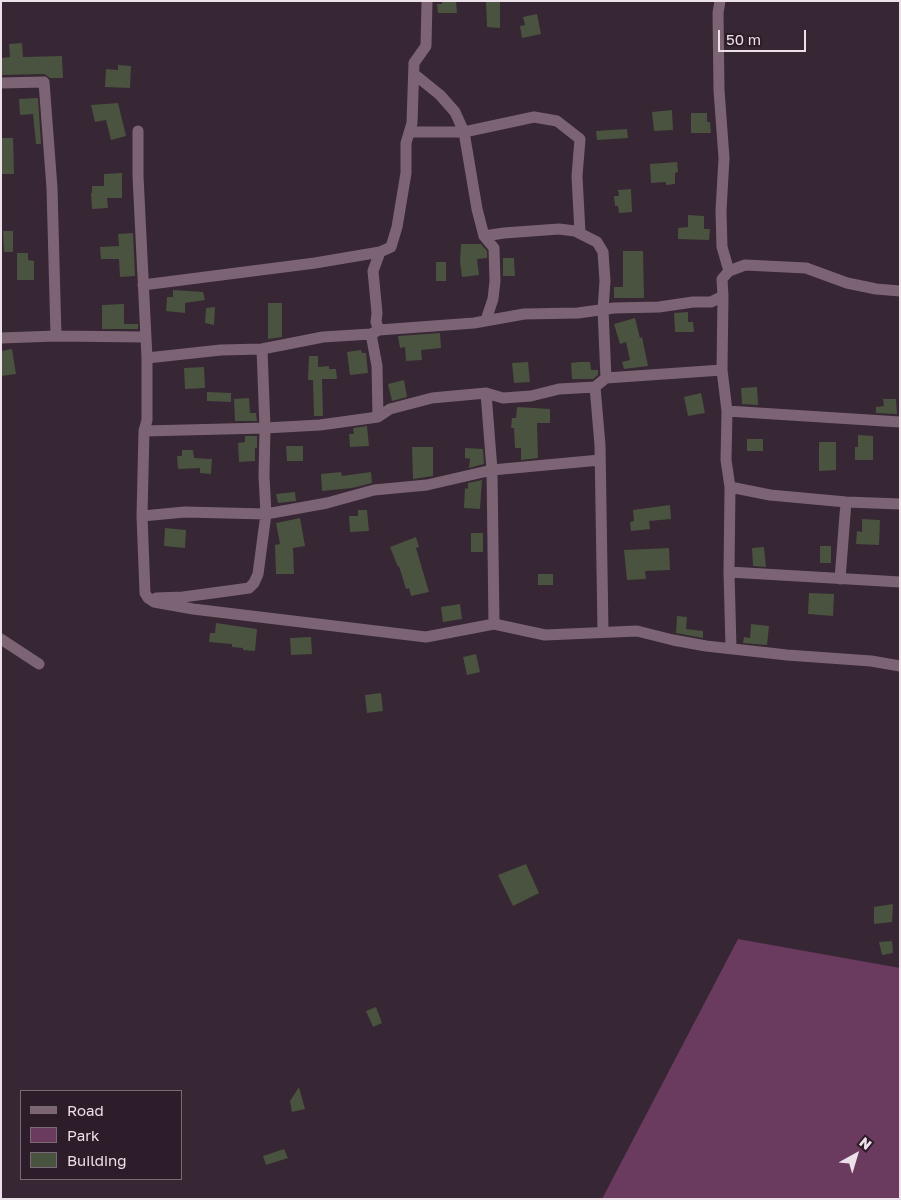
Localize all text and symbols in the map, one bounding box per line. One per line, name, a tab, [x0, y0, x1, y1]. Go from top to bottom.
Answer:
scale bar	[721, 20, 808, 52]
text: 50 m	[726, 30, 761, 48]
legend	[20, 1090, 182, 1180]
text: Road	[67, 1101, 104, 1119]
text: Park	[67, 1126, 99, 1144]
north arrow	[831, 1130, 881, 1180]
text: N	[856, 1133, 875, 1153]
text: Building	[67, 1151, 127, 1169]

